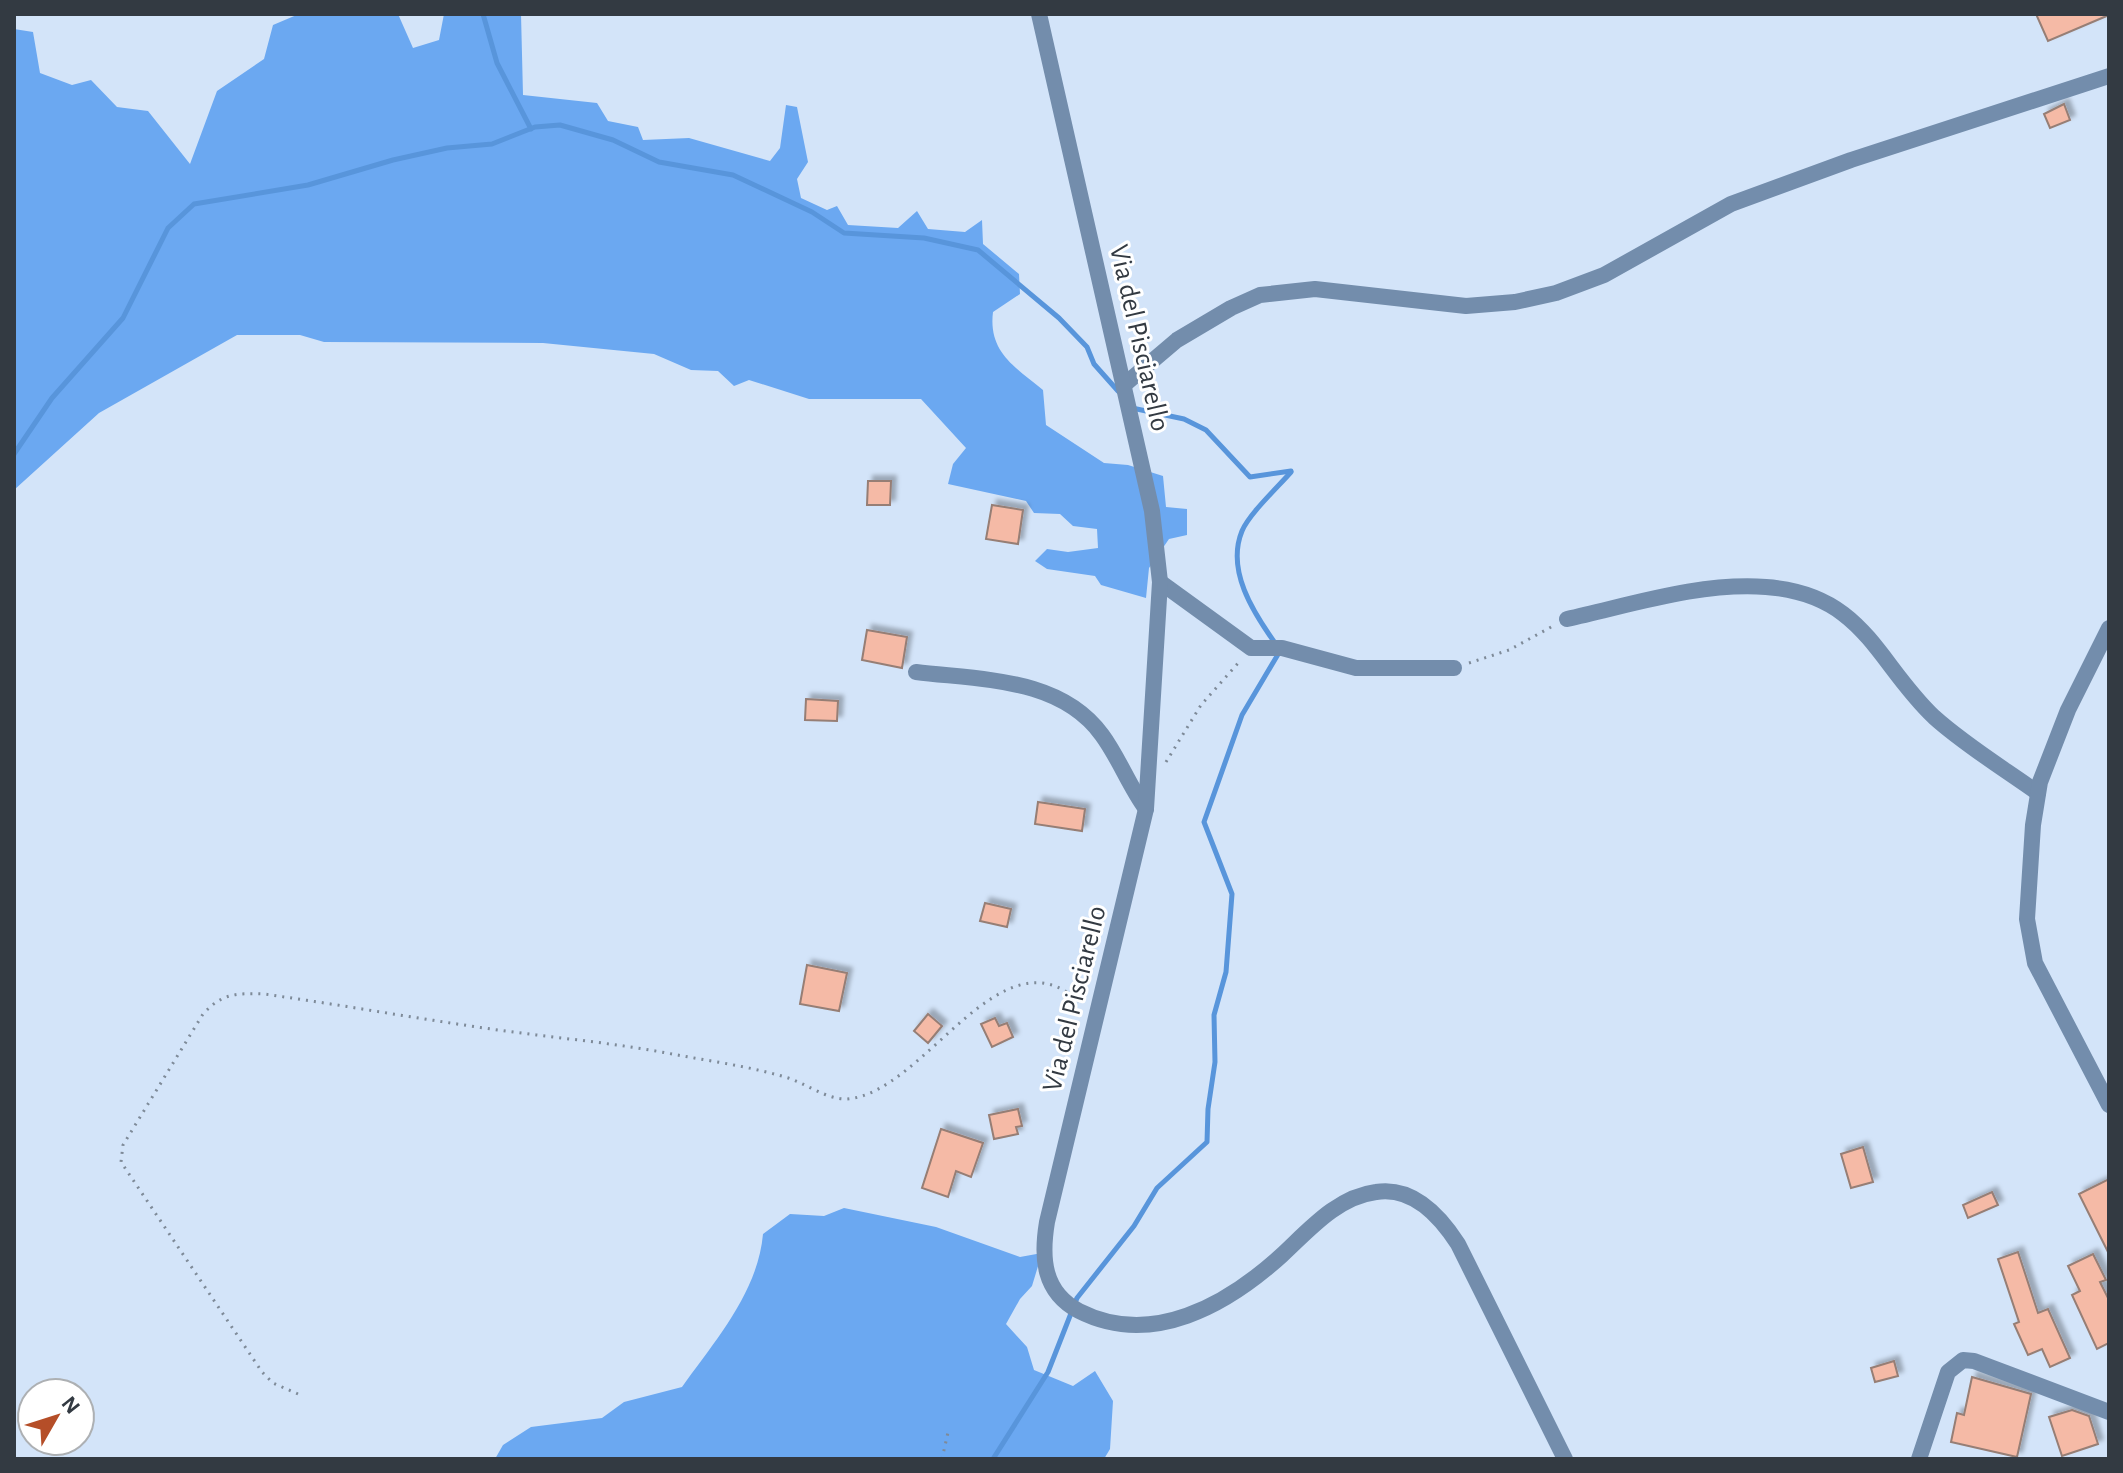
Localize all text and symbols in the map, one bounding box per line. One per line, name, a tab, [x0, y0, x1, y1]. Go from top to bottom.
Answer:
street label: Via del Pisciarello	[1104, 242, 1174, 434]
street label: Via del Pisciarello	[1038, 903, 1112, 1095]
north arrow	[16, 1377, 96, 1457]
text: N	[57, 1392, 84, 1418]

